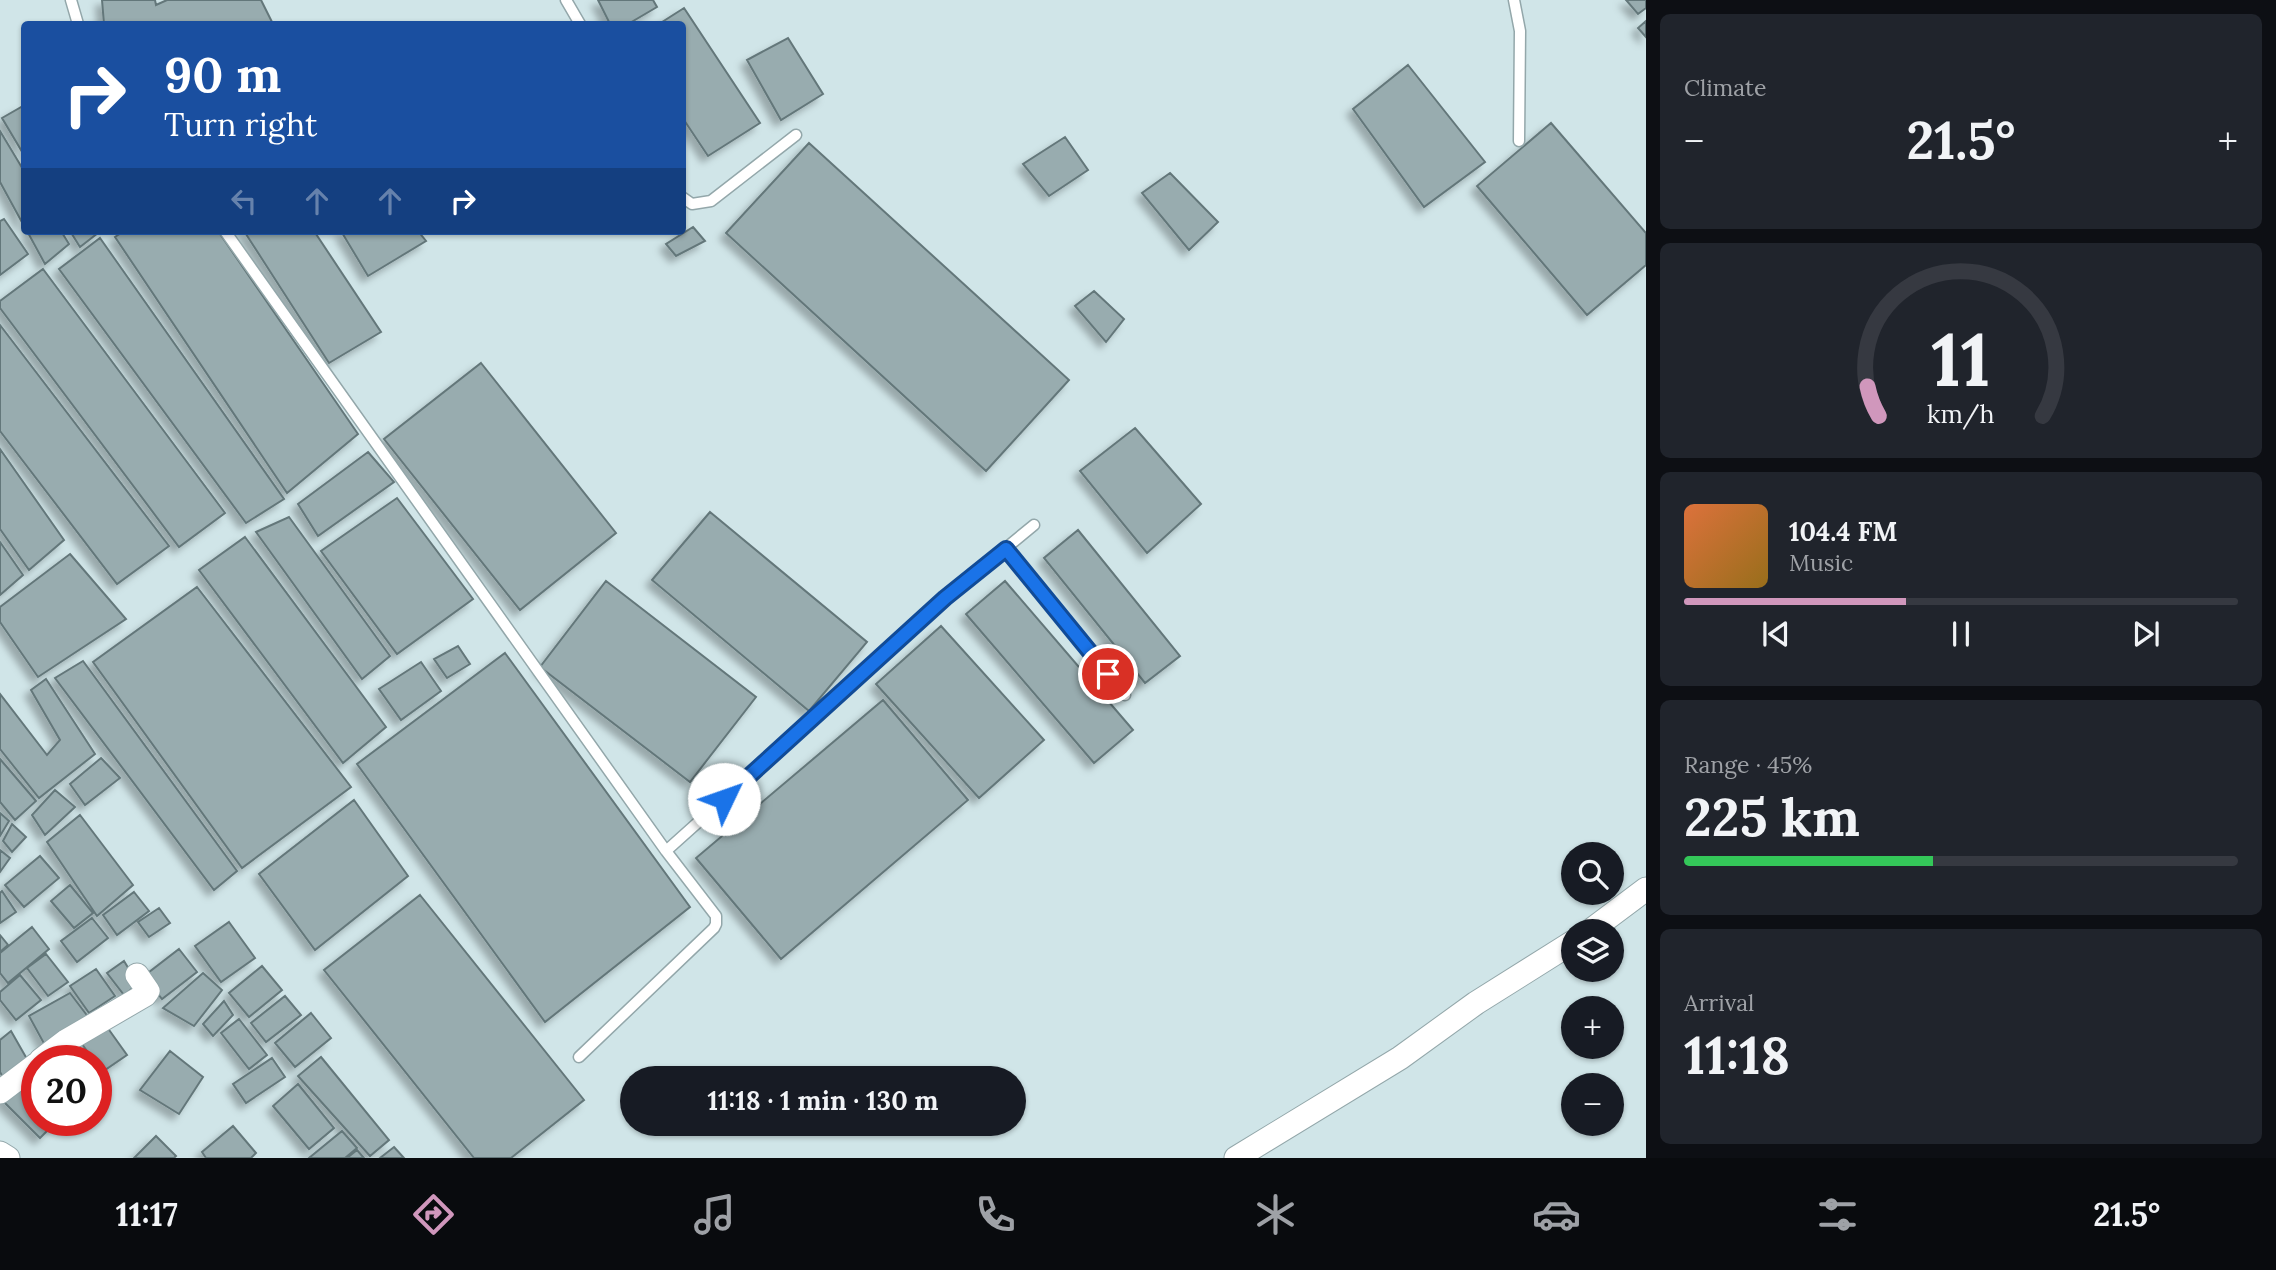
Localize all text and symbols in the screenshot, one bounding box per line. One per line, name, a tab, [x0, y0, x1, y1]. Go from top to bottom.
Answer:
text: 90 m	[164, 43, 281, 105]
icon: right	[49, 49, 140, 140]
text: Climate	[1684, 73, 1766, 102]
text: Turn right	[164, 104, 317, 145]
text: 21.5°	[1907, 107, 2015, 173]
text: −	[1684, 117, 1704, 165]
text: +	[2218, 117, 2238, 165]
icon: left	[225, 182, 263, 220]
icon: ahead	[298, 182, 336, 220]
icon: ahead	[371, 182, 409, 220]
icon: right	[444, 182, 482, 220]
text: 11	[1931, 314, 1991, 407]
text: km/h	[1927, 398, 1995, 430]
text: 104.4 FM	[1789, 515, 1898, 548]
text: Music	[1789, 548, 1853, 577]
icon: previous	[1757, 615, 1795, 653]
icon: pause	[1942, 615, 1980, 653]
icon: next	[2127, 615, 2165, 653]
pin	[1078, 644, 1138, 704]
icon: arrive	[1089, 655, 1127, 693]
text: Range · 45%	[1684, 750, 1812, 779]
position arrow	[687, 762, 761, 836]
text: 225 km	[1684, 784, 1860, 850]
map controls	[1561, 842, 1624, 1136]
button: search	[1561, 842, 1624, 905]
button: layers	[1561, 919, 1624, 982]
text: Arrival	[1684, 988, 1754, 1017]
button: +	[1561, 996, 1624, 1059]
text: 11:18	[1684, 1022, 1790, 1088]
speed limit sign: 20	[21, 1045, 112, 1136]
button: −	[1561, 1073, 1624, 1136]
text: 11:18 · 1 min · 130 m	[708, 1084, 938, 1117]
icon: directions	[409, 1190, 458, 1239]
icon: music	[690, 1190, 739, 1239]
icon: phone	[971, 1190, 1020, 1239]
icon: climate	[1251, 1190, 1300, 1239]
icon: car	[1532, 1190, 1581, 1239]
icon: filters	[1813, 1190, 1862, 1239]
text: 11:17	[116, 1194, 178, 1235]
text: 21.5°	[2093, 1194, 2160, 1235]

